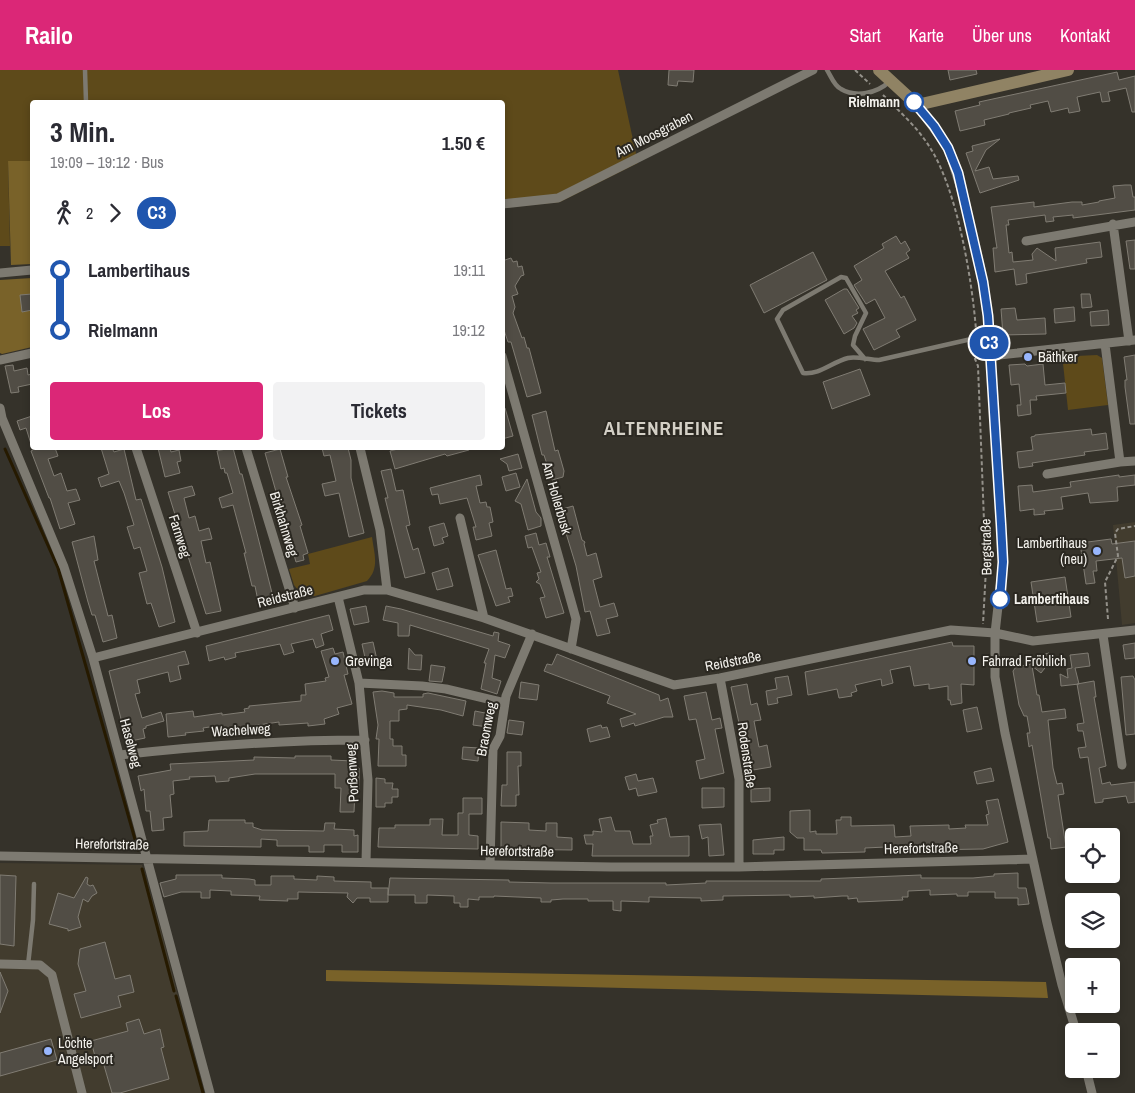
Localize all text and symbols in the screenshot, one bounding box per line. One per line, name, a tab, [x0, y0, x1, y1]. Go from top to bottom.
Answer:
text: Railo	[25, 19, 73, 51]
text: Start	[850, 23, 881, 48]
text: Karte	[909, 23, 944, 48]
text: Über uns	[972, 23, 1032, 48]
text: Kontakt	[1060, 23, 1110, 48]
marker: Rielmann	[904, 92, 924, 112]
place label: Rielmann	[848, 93, 900, 111]
street label: Am Moosgraben	[611, 107, 696, 162]
text: 3 Min.	[50, 113, 115, 151]
text: 1.50 €	[442, 130, 485, 156]
text: 19:09 – 19:12 · Bus	[50, 151, 164, 173]
icon: walk	[50, 199, 78, 227]
icon: forward	[101, 199, 129, 227]
text: C3	[147, 200, 166, 225]
text: 2	[86, 202, 93, 224]
text: Lambertihaus	[88, 257, 190, 283]
text: 19:11	[453, 259, 485, 281]
text: Rielmann	[88, 317, 158, 343]
text: 19:12	[452, 319, 485, 341]
line badge: C3	[966, 327, 1012, 359]
text: C3	[980, 330, 998, 355]
place label: Bäthker	[1038, 348, 1078, 366]
marker: Bäthker	[1022, 351, 1034, 363]
button: Los	[50, 382, 263, 440]
button: Tickets	[273, 382, 485, 440]
district label: ALTENRHEINE	[604, 415, 724, 441]
street label: Am Hollerbusk	[538, 459, 576, 537]
street label: Birkhahnweg	[266, 489, 303, 559]
street label: Farnweg	[165, 512, 196, 560]
street label: Bergstraße	[977, 518, 995, 576]
place label: Lambertihaus (neu)	[1017, 534, 1087, 568]
marker: Lambertihaus (neu)	[1091, 545, 1103, 557]
street label: Reidstraße	[255, 580, 315, 612]
marker: Lambertihaus	[990, 589, 1010, 609]
place label: Lambertihaus	[1014, 590, 1089, 608]
street label: Reidstraße	[703, 647, 763, 675]
place label: Grevinga	[345, 652, 393, 670]
place label: Fahrrad Fröhlich	[982, 652, 1066, 670]
marker: Grevinga	[329, 655, 341, 667]
marker: Fahrrad Fröhlich	[966, 655, 978, 667]
street label: Braomweg	[472, 700, 500, 758]
street label: Haselweg	[116, 716, 146, 770]
street label: Wachelweg	[211, 719, 271, 741]
street label: Rodenstraße	[733, 721, 761, 789]
street label: Porßenweg	[341, 743, 363, 803]
map controls	[1065, 828, 1120, 1078]
button: locate	[1065, 828, 1120, 883]
street label: Herefortstraße	[75, 834, 149, 854]
street label: Herefortstraße	[884, 838, 958, 858]
street label: Herefortstraße	[480, 841, 554, 861]
button: layers	[1065, 893, 1120, 948]
button: +	[1065, 958, 1120, 1013]
button: −	[1065, 1023, 1120, 1078]
place label: Löchte Angelsport	[57, 1034, 113, 1068]
marker: Löchte Angelsport	[42, 1045, 54, 1057]

